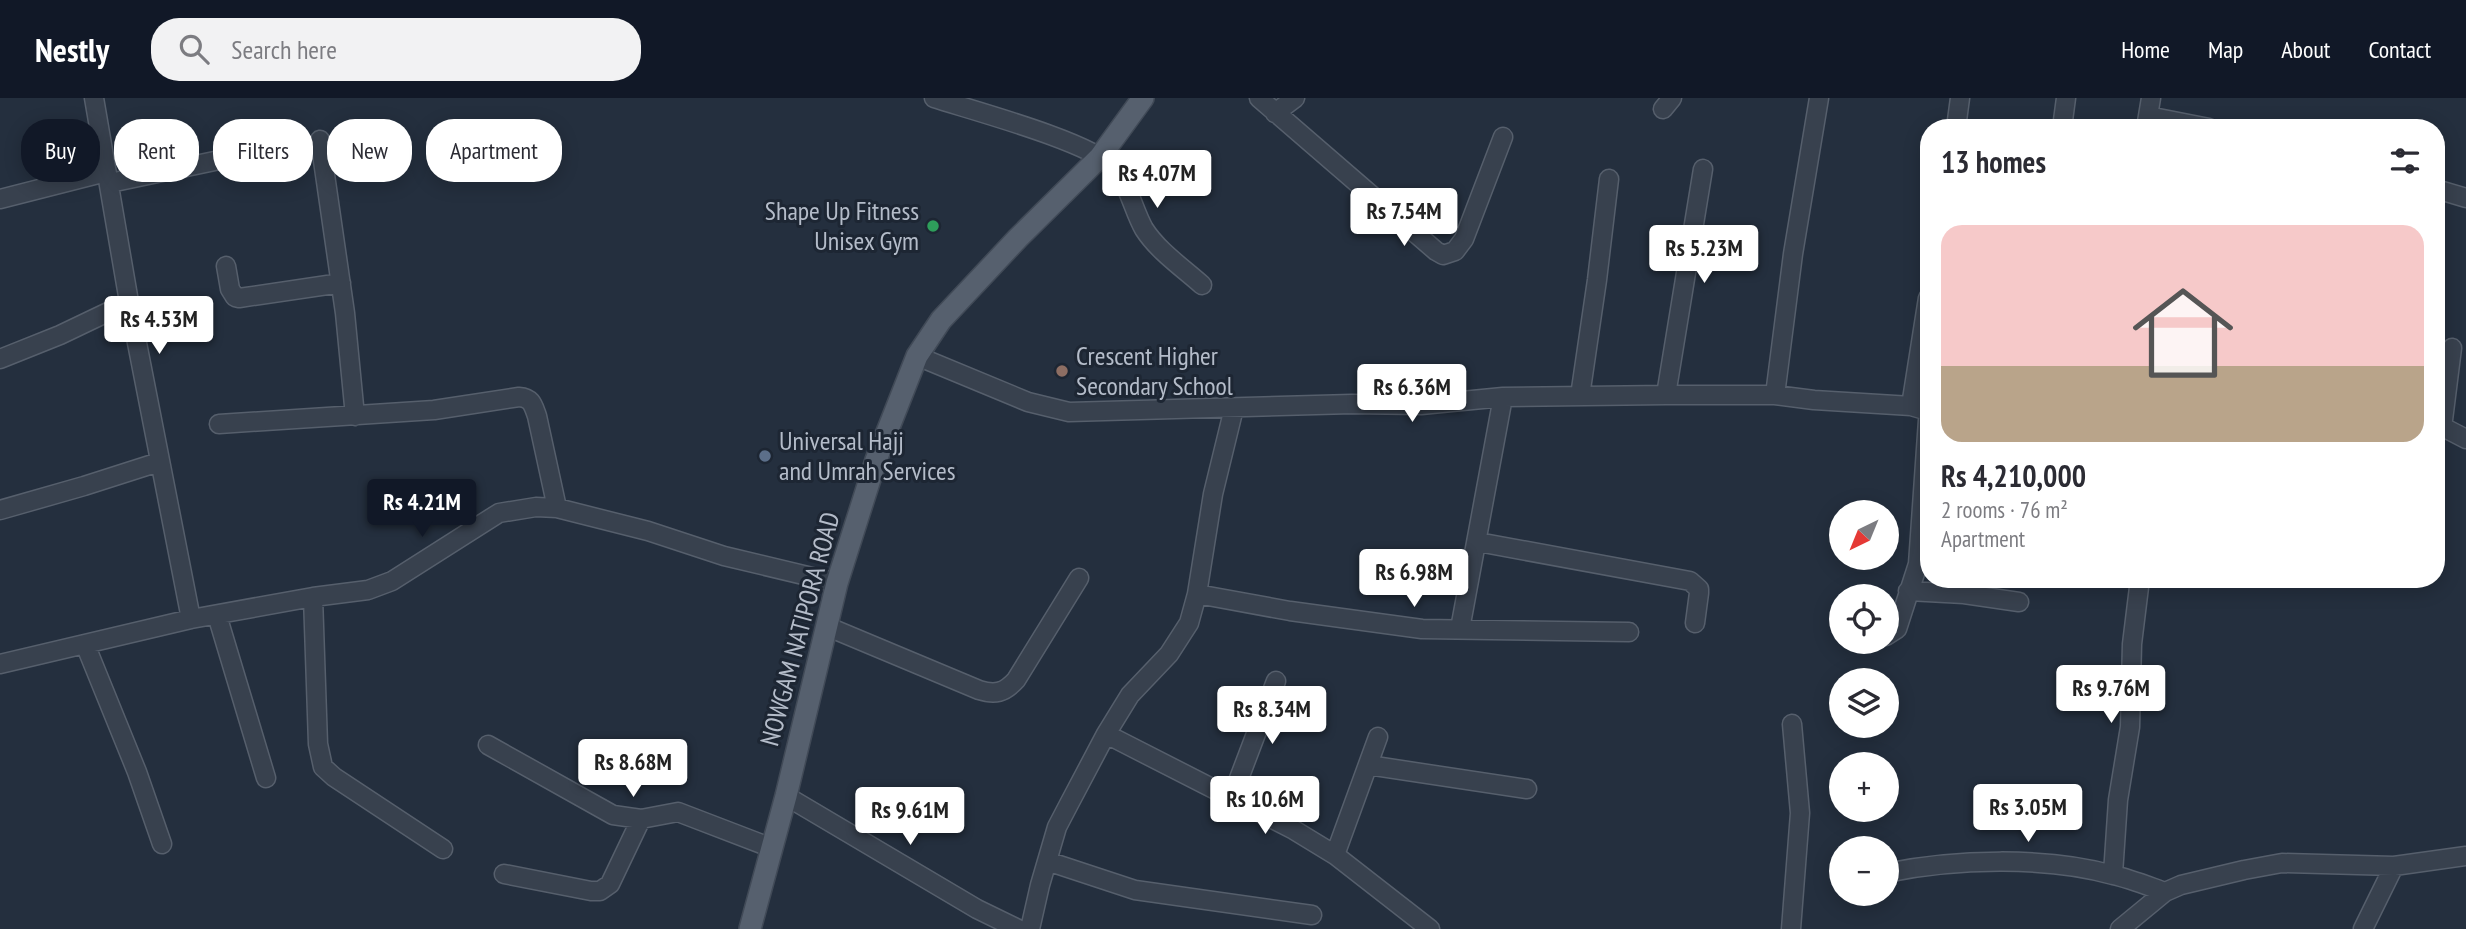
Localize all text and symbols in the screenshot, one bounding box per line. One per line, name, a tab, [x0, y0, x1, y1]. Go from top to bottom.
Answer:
search box	[151, 18, 641, 81]
text: Nestly	[35, 28, 109, 71]
icon: search	[175, 30, 213, 68]
text: Search here	[231, 33, 337, 66]
text: Home	[2121, 34, 2170, 65]
text: Map	[2208, 34, 2243, 65]
text: About	[2281, 34, 2330, 65]
text: Contact	[2368, 34, 2431, 65]
chip: Buy	[21, 119, 100, 182]
chip: Rent	[114, 119, 199, 182]
chip: Filters	[213, 119, 313, 182]
chip: New	[327, 119, 412, 182]
chip: Apartment	[426, 119, 562, 182]
text: 13 homes	[1941, 142, 2046, 181]
icon: filters	[2386, 142, 2424, 180]
pin: Rs 4.07M	[1085, 150, 1229, 210]
text: Rs 4.07M	[1118, 158, 1196, 187]
pin: Rs 7.54M	[1332, 188, 1476, 248]
place label: Shape Up Fitness Unisex Gym	[765, 194, 919, 257]
text: Rs 7.54M	[1366, 196, 1442, 225]
marker: Shape Up Fitness Unisex Gym	[925, 218, 941, 234]
pin: Rs 5.23M	[1632, 226, 1776, 285]
text: Rs 5.23M	[1665, 233, 1743, 262]
icon: home	[2120, 270, 2246, 396]
pin: Rs 4.53M	[87, 296, 231, 356]
text: Rs 4.53M	[120, 304, 198, 333]
place label: Crescent Higher Secondary School	[1076, 339, 1233, 402]
marker: Crescent Higher Secondary School	[1054, 363, 1070, 379]
pin: Rs 6.36M	[1340, 364, 1484, 424]
text: Rs 6.36M	[1373, 372, 1451, 401]
place label: Universal Hajj and Umrah Services	[779, 424, 956, 487]
marker: Universal Hajj and Umrah Services	[757, 448, 773, 464]
text: Rs 4,210,000	[1941, 456, 2086, 495]
pin: Rs 4.21M	[350, 480, 494, 539]
text: Rs 4.21M	[383, 487, 461, 516]
text: 2 rooms · 76 m²	[1941, 495, 2068, 524]
north arrow	[1829, 500, 1899, 570]
map controls	[1829, 500, 1899, 906]
street label: NOWGAM NATIPORA ROAD	[752, 508, 847, 749]
text: Apartment	[1941, 524, 2025, 553]
pin: Rs 6.98M	[1342, 550, 1486, 609]
text: Rs 6.98M	[1375, 557, 1453, 586]
button: locate	[1829, 584, 1899, 654]
pin: Rs 9.76M	[2039, 666, 2183, 725]
button: layers	[1829, 668, 1899, 738]
text: Rs 9.76M	[2072, 673, 2150, 702]
pin: Rs 8.34M	[1200, 686, 1344, 746]
text: Rs 8.34M	[1233, 694, 1311, 723]
pin: Rs 8.68M	[561, 740, 705, 799]
text: Rs 8.68M	[594, 747, 672, 776]
button: +	[1829, 752, 1899, 822]
pin: Rs 10.6M	[1193, 776, 1337, 836]
text: Rs 10.6M	[1226, 784, 1304, 813]
pin: Rs 3.05M	[1956, 784, 2100, 844]
pin: Rs 9.61M	[838, 788, 982, 847]
text: Rs 3.05M	[1989, 792, 2067, 821]
text: Rs 9.61M	[871, 795, 949, 824]
button: −	[1829, 836, 1899, 906]

